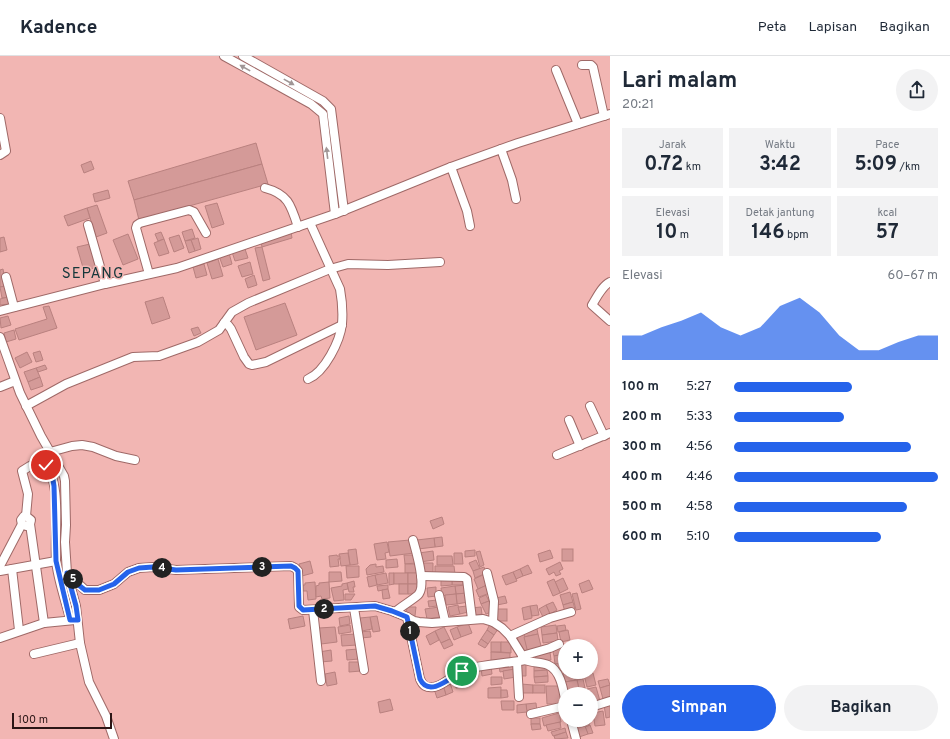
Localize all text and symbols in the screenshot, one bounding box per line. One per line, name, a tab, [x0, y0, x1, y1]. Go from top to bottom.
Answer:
text: Kadence	[20, 16, 97, 40]
text: Peta	[758, 19, 786, 36]
text: Lapisan	[808, 19, 857, 36]
text: Bagikan	[879, 19, 930, 36]
one-way arrow	[239, 64, 251, 71]
text: Lari malam	[622, 68, 737, 95]
button: share	[896, 69, 938, 111]
one-way arrow	[283, 78, 295, 85]
text: 20:21	[622, 97, 654, 113]
text: Jarak	[659, 138, 686, 152]
text: Waktu	[765, 138, 795, 152]
text: Pace	[875, 138, 899, 152]
one-way arrow	[324, 147, 331, 159]
text: 0.72	[644, 152, 683, 178]
text: 3:42	[759, 152, 801, 178]
text: 5:09	[855, 152, 897, 178]
text: km	[683, 160, 701, 174]
text: /km	[897, 160, 920, 174]
text: Elevasi	[656, 206, 690, 220]
text: Detak jantung	[746, 206, 814, 220]
text: kcal	[878, 206, 897, 220]
text: 10	[656, 220, 677, 246]
text: 146	[751, 220, 784, 246]
text: 57	[876, 220, 899, 246]
text: m	[677, 228, 689, 242]
text: bpm	[784, 228, 809, 242]
district label: SEPANG	[62, 265, 124, 284]
text: Elevasi	[622, 268, 663, 284]
text: 60–67 m	[887, 268, 938, 284]
text: 100 m	[622, 379, 659, 395]
text: 5:27	[686, 379, 712, 395]
text: 200 m	[622, 409, 662, 425]
text: 5:33	[686, 409, 713, 425]
text: 300 m	[622, 439, 661, 455]
text: 4:56	[686, 439, 713, 455]
pin	[29, 448, 63, 482]
icon: check	[35, 454, 57, 476]
text: 400 m	[622, 469, 662, 485]
text: 4:46	[686, 469, 713, 485]
text: 500 m	[622, 499, 662, 515]
text: 4:58	[686, 499, 713, 515]
text: 600 m	[622, 529, 662, 545]
text: 5:10	[686, 529, 710, 545]
pin: 3	[252, 557, 272, 577]
pin: 4	[152, 558, 172, 578]
text: 3	[259, 560, 265, 574]
text: 4	[158, 561, 166, 575]
pin: 5	[63, 569, 83, 589]
text: 5	[70, 572, 76, 586]
pin: 2	[314, 599, 334, 619]
text: 2	[321, 602, 327, 616]
pin: 1	[400, 621, 420, 641]
text: 1	[408, 624, 412, 638]
map controls	[558, 639, 598, 727]
button: +	[558, 639, 598, 679]
pin	[445, 654, 479, 688]
icon: arrive	[451, 660, 473, 682]
button: Simpan	[622, 685, 776, 731]
button: Bagikan	[784, 685, 938, 731]
button: −	[558, 687, 598, 727]
scale bar	[12, 711, 112, 730]
text: 100 m	[18, 713, 48, 727]

